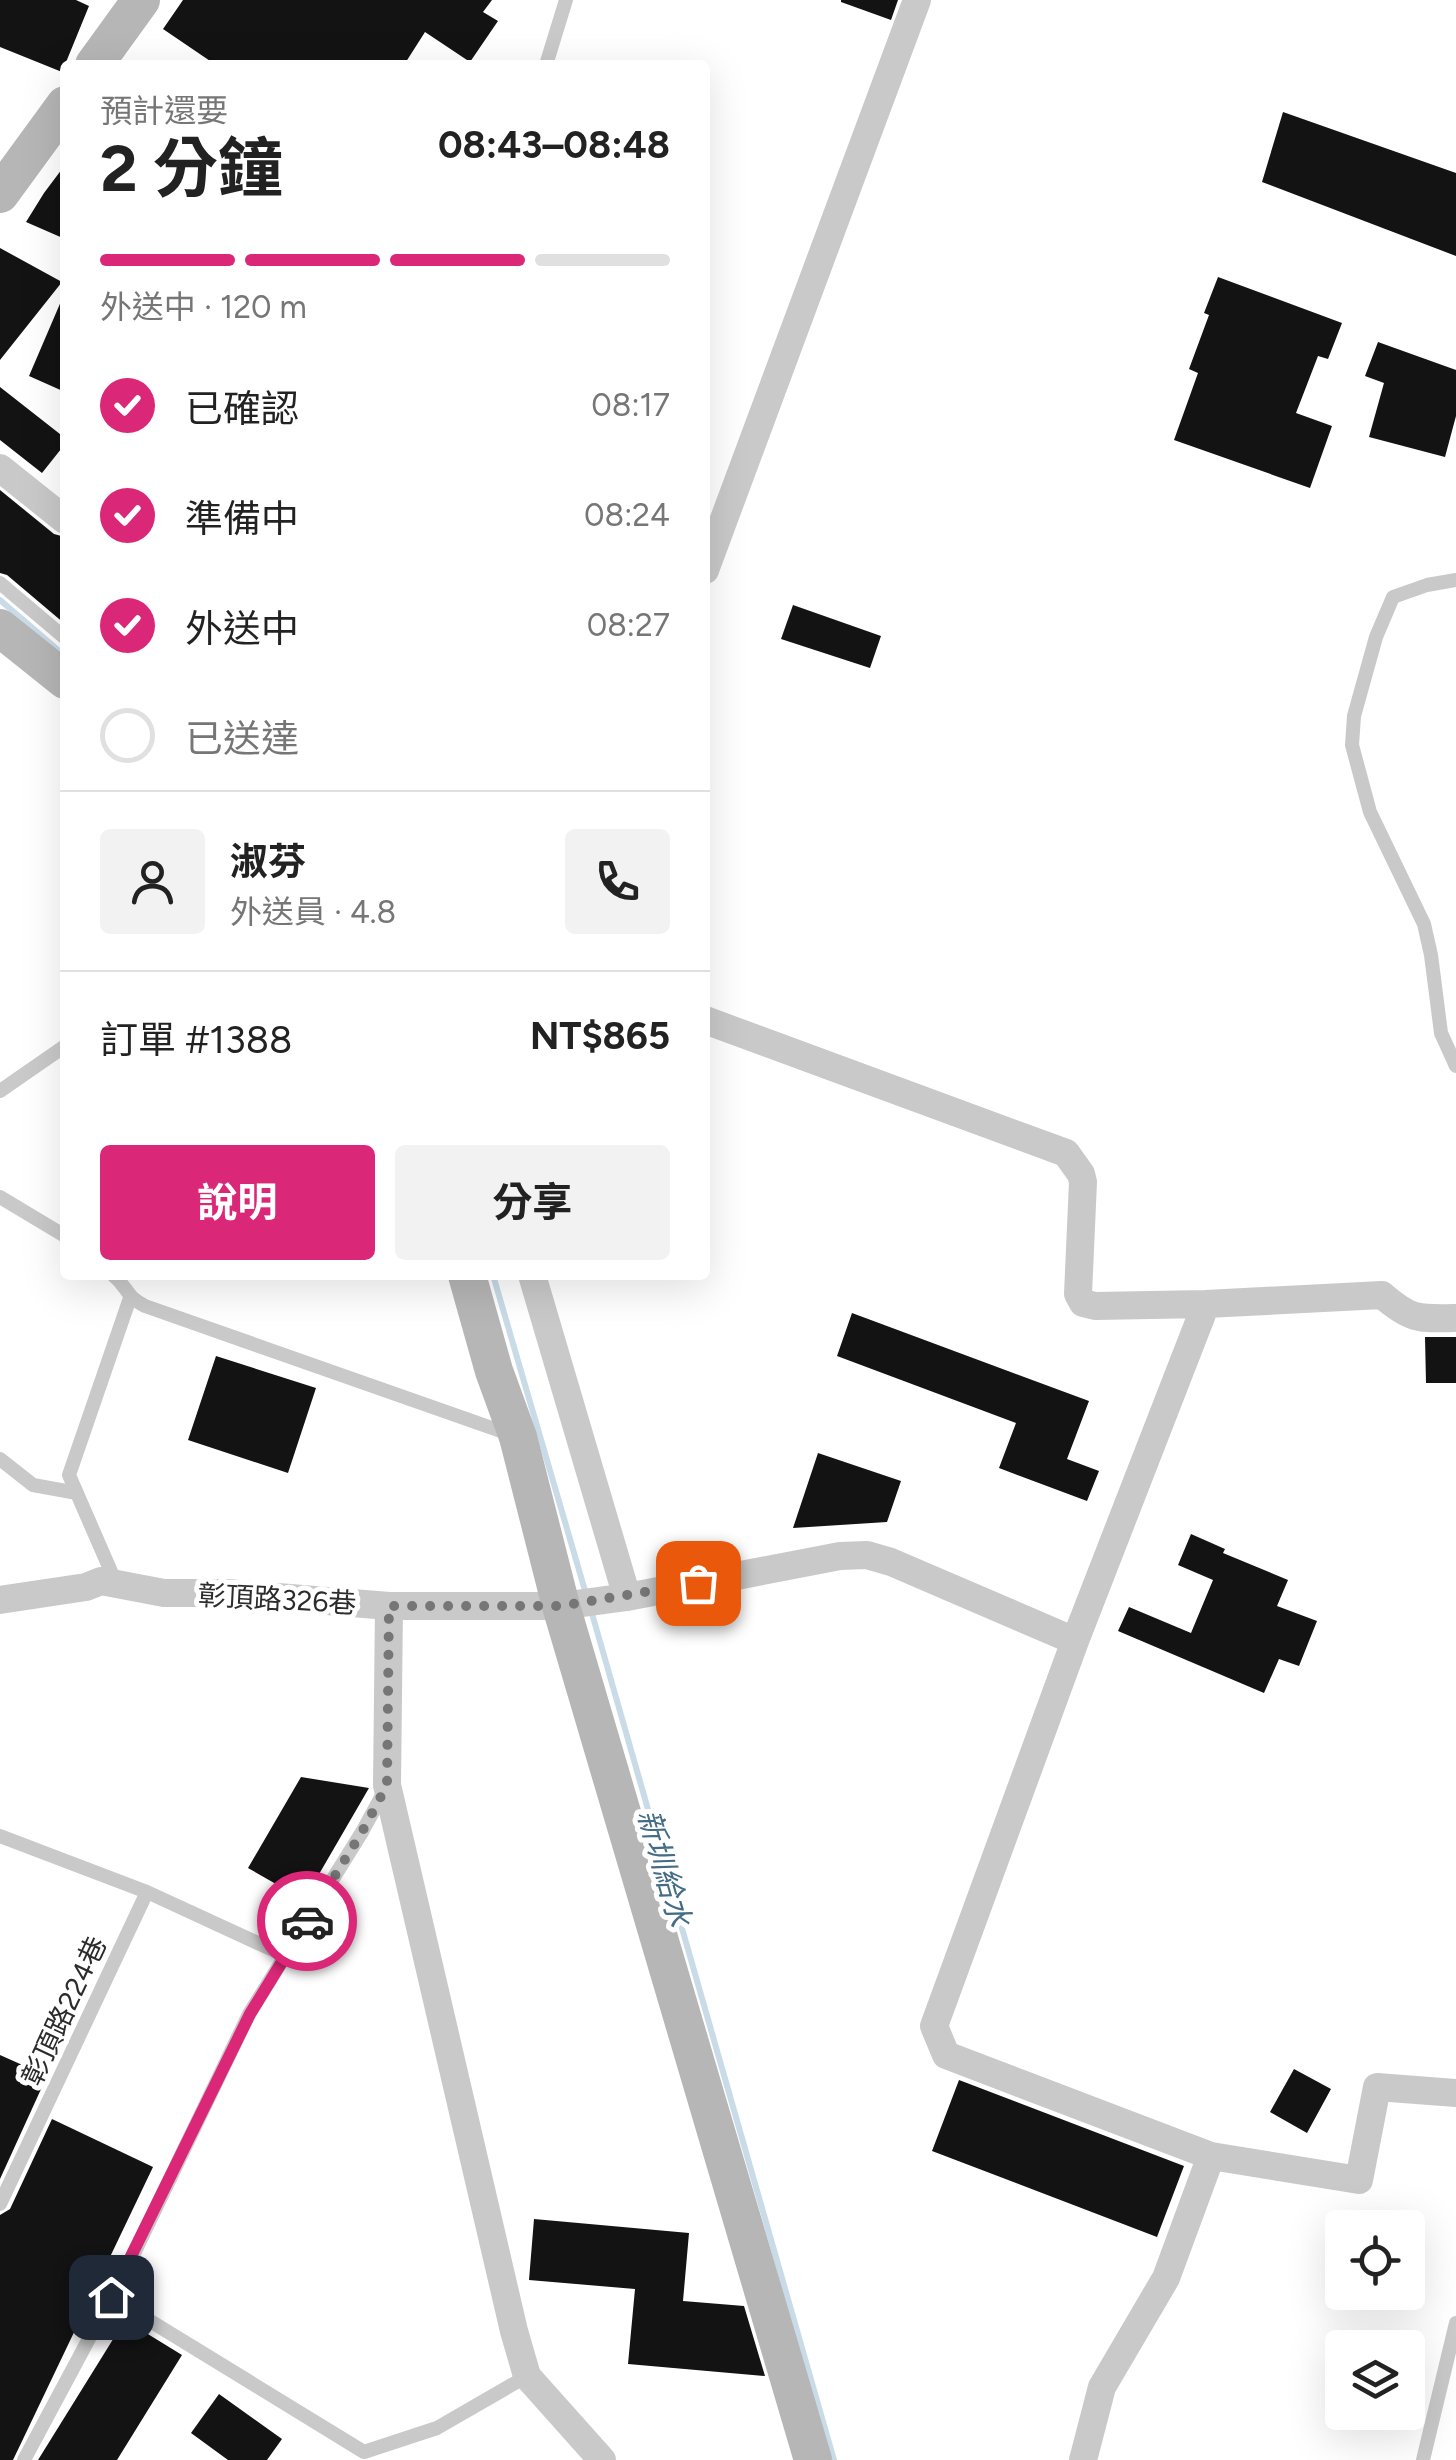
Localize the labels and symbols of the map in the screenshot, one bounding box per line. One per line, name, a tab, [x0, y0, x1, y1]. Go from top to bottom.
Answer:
pin	[656, 1541, 741, 1626]
street label: 彰頂路326巷	[197, 1578, 357, 1620]
water label: 新圳給水	[630, 1805, 699, 1933]
courier	[257, 1871, 357, 1971]
street label: 彰頂路224巷	[15, 1931, 113, 2091]
pin	[69, 2255, 154, 2340]

